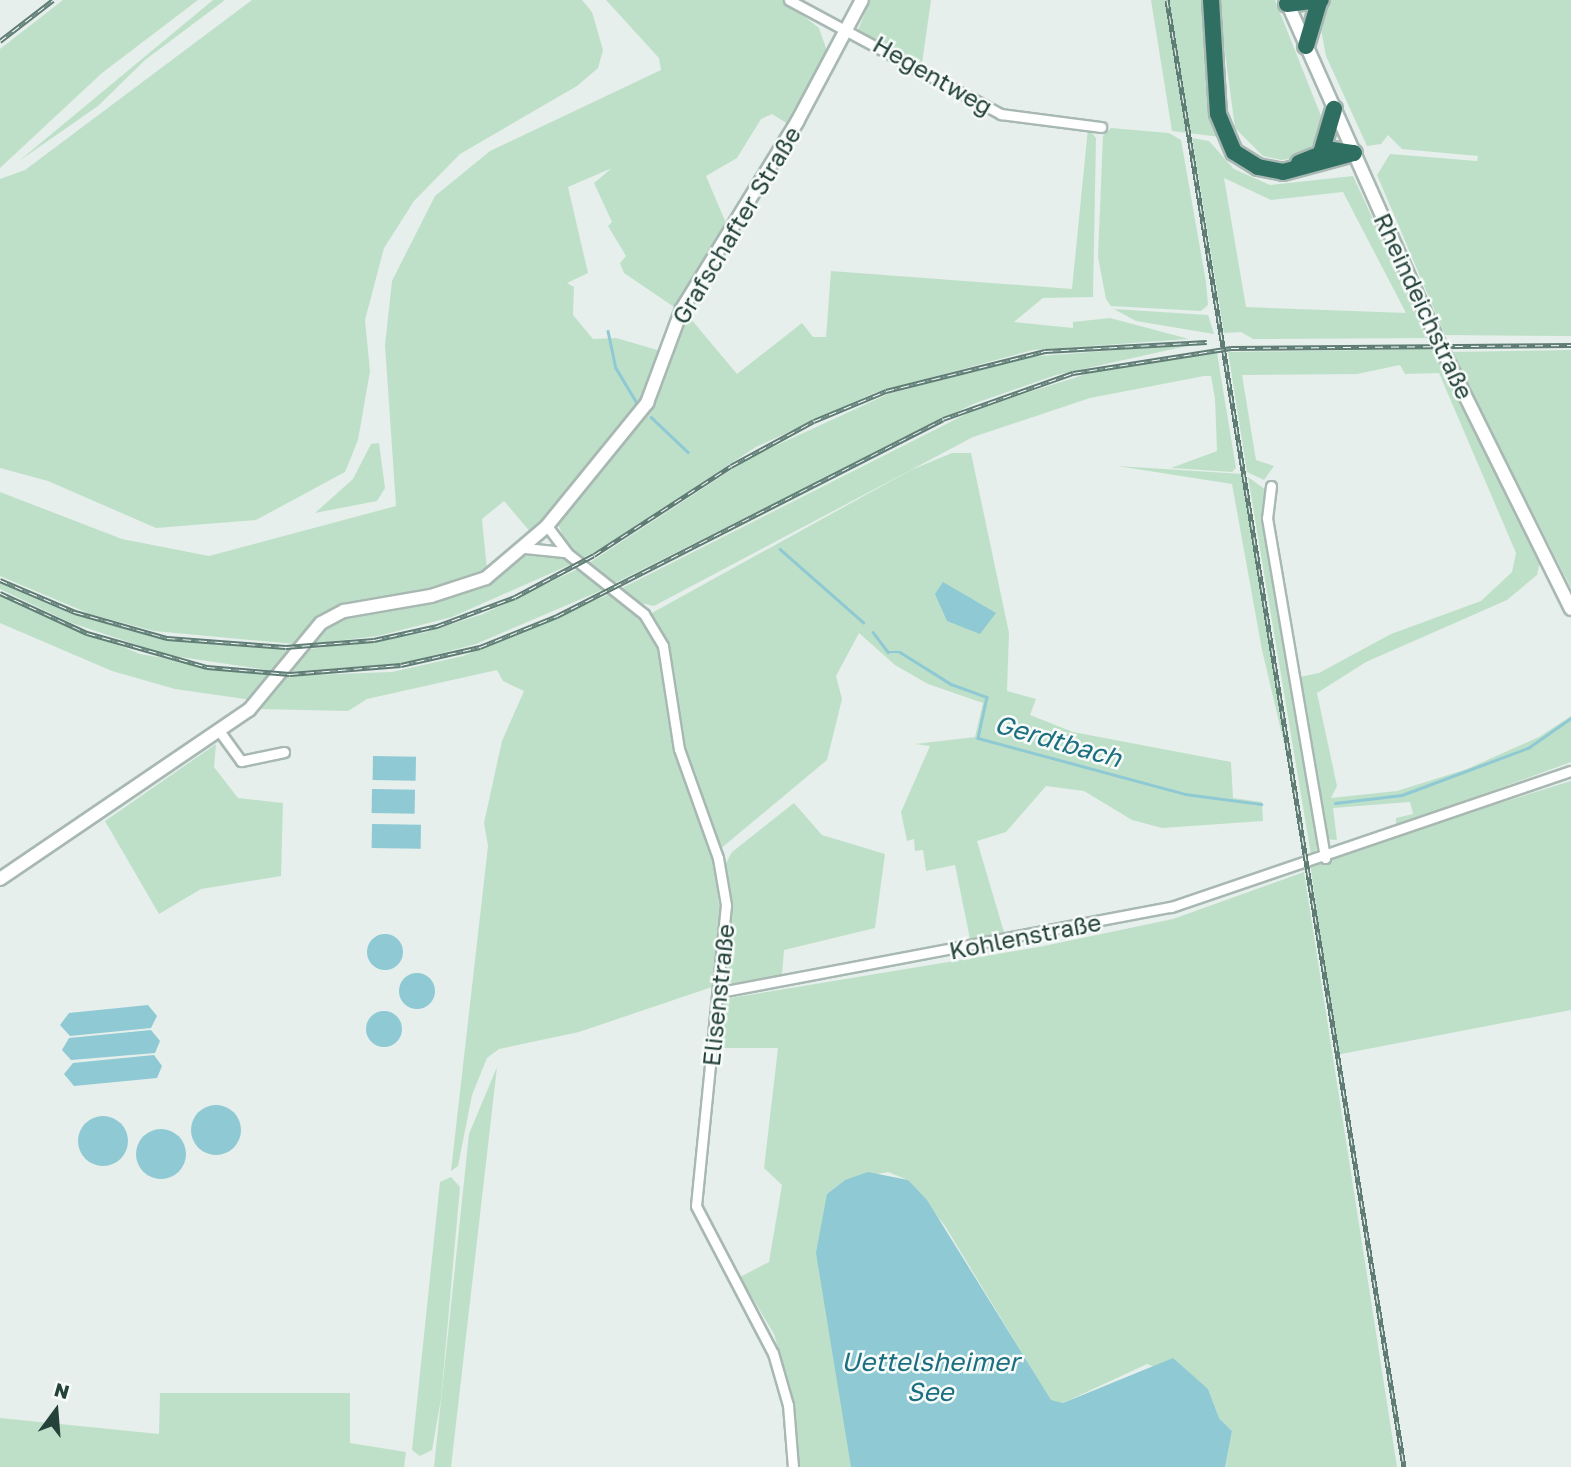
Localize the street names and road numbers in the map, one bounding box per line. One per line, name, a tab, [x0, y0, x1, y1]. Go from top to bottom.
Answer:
street label: Hegentweg	[868, 29, 998, 121]
street label: Grafschafter Straße	[666, 121, 806, 329]
street label: Rheindeichstraße	[1368, 208, 1480, 404]
street label: Kohlenstraße	[947, 907, 1103, 965]
street label: Elisenstraße	[696, 922, 740, 1068]

